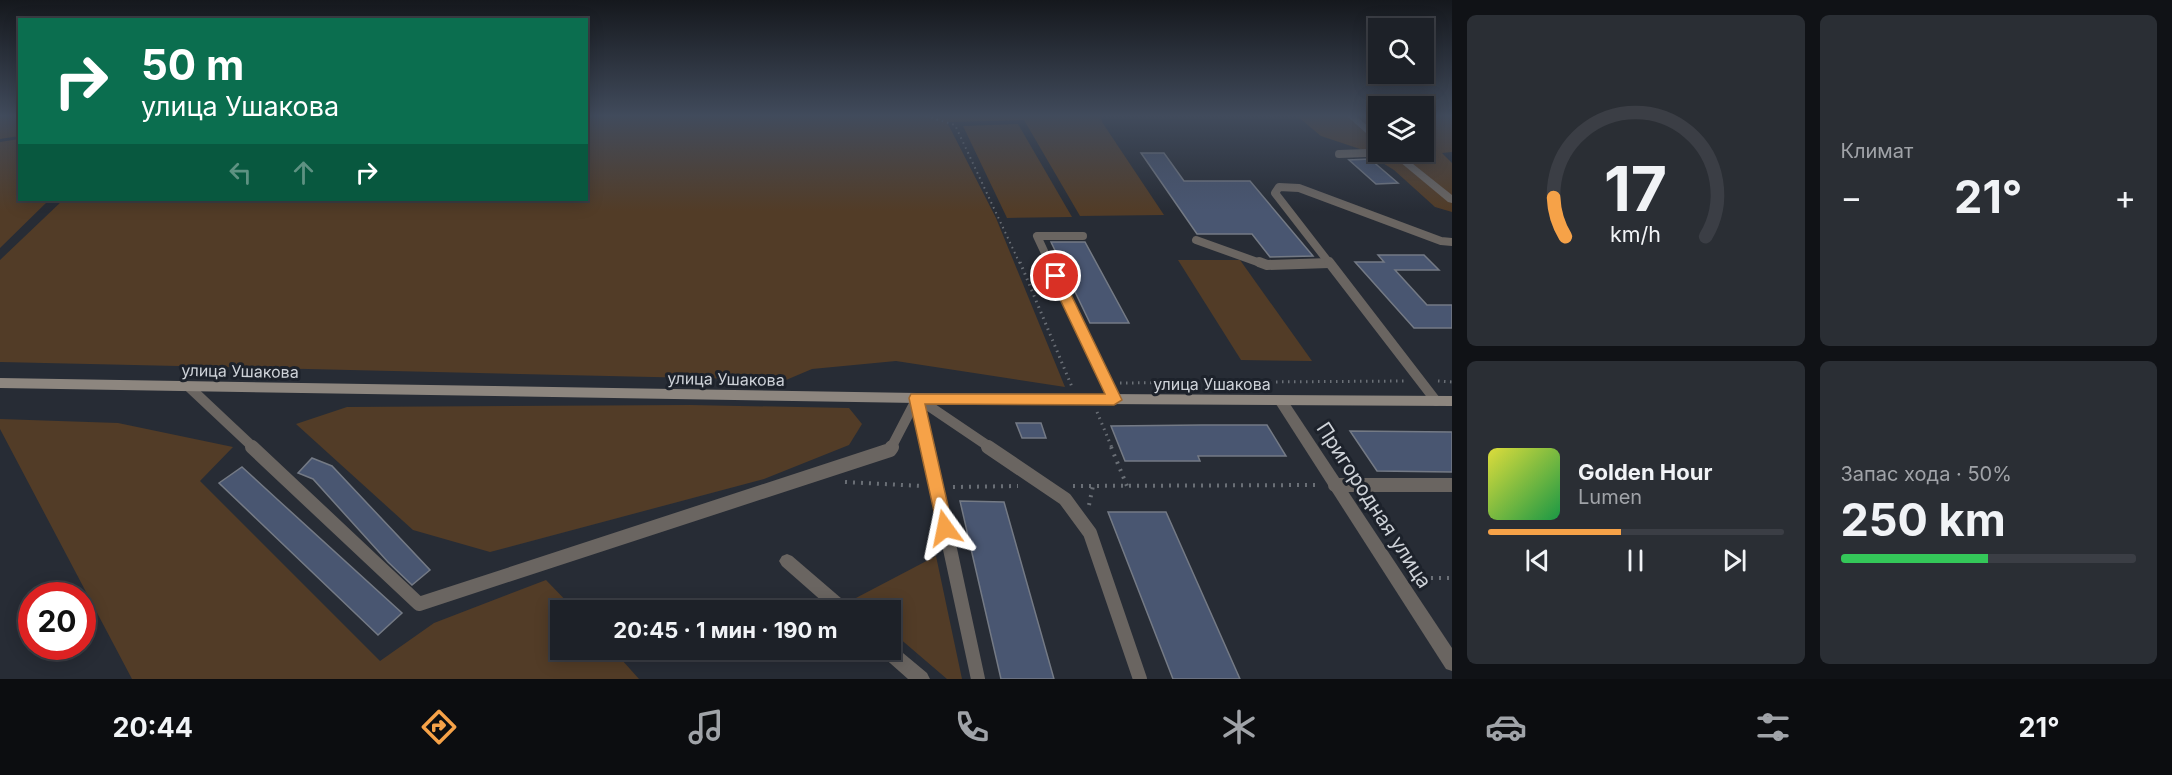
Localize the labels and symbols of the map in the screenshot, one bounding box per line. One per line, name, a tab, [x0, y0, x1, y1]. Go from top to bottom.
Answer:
pin	[1030, 250, 1081, 301]
street label: улица Ушакова	[181, 360, 299, 382]
street label: улица Ушакова	[667, 368, 785, 390]
street label: улица Ушакова	[1153, 374, 1271, 394]
street label: Пригородная улица	[1311, 418, 1437, 592]
position arrow	[913, 496, 977, 560]
speed limit sign: 20	[18, 582, 96, 660]

